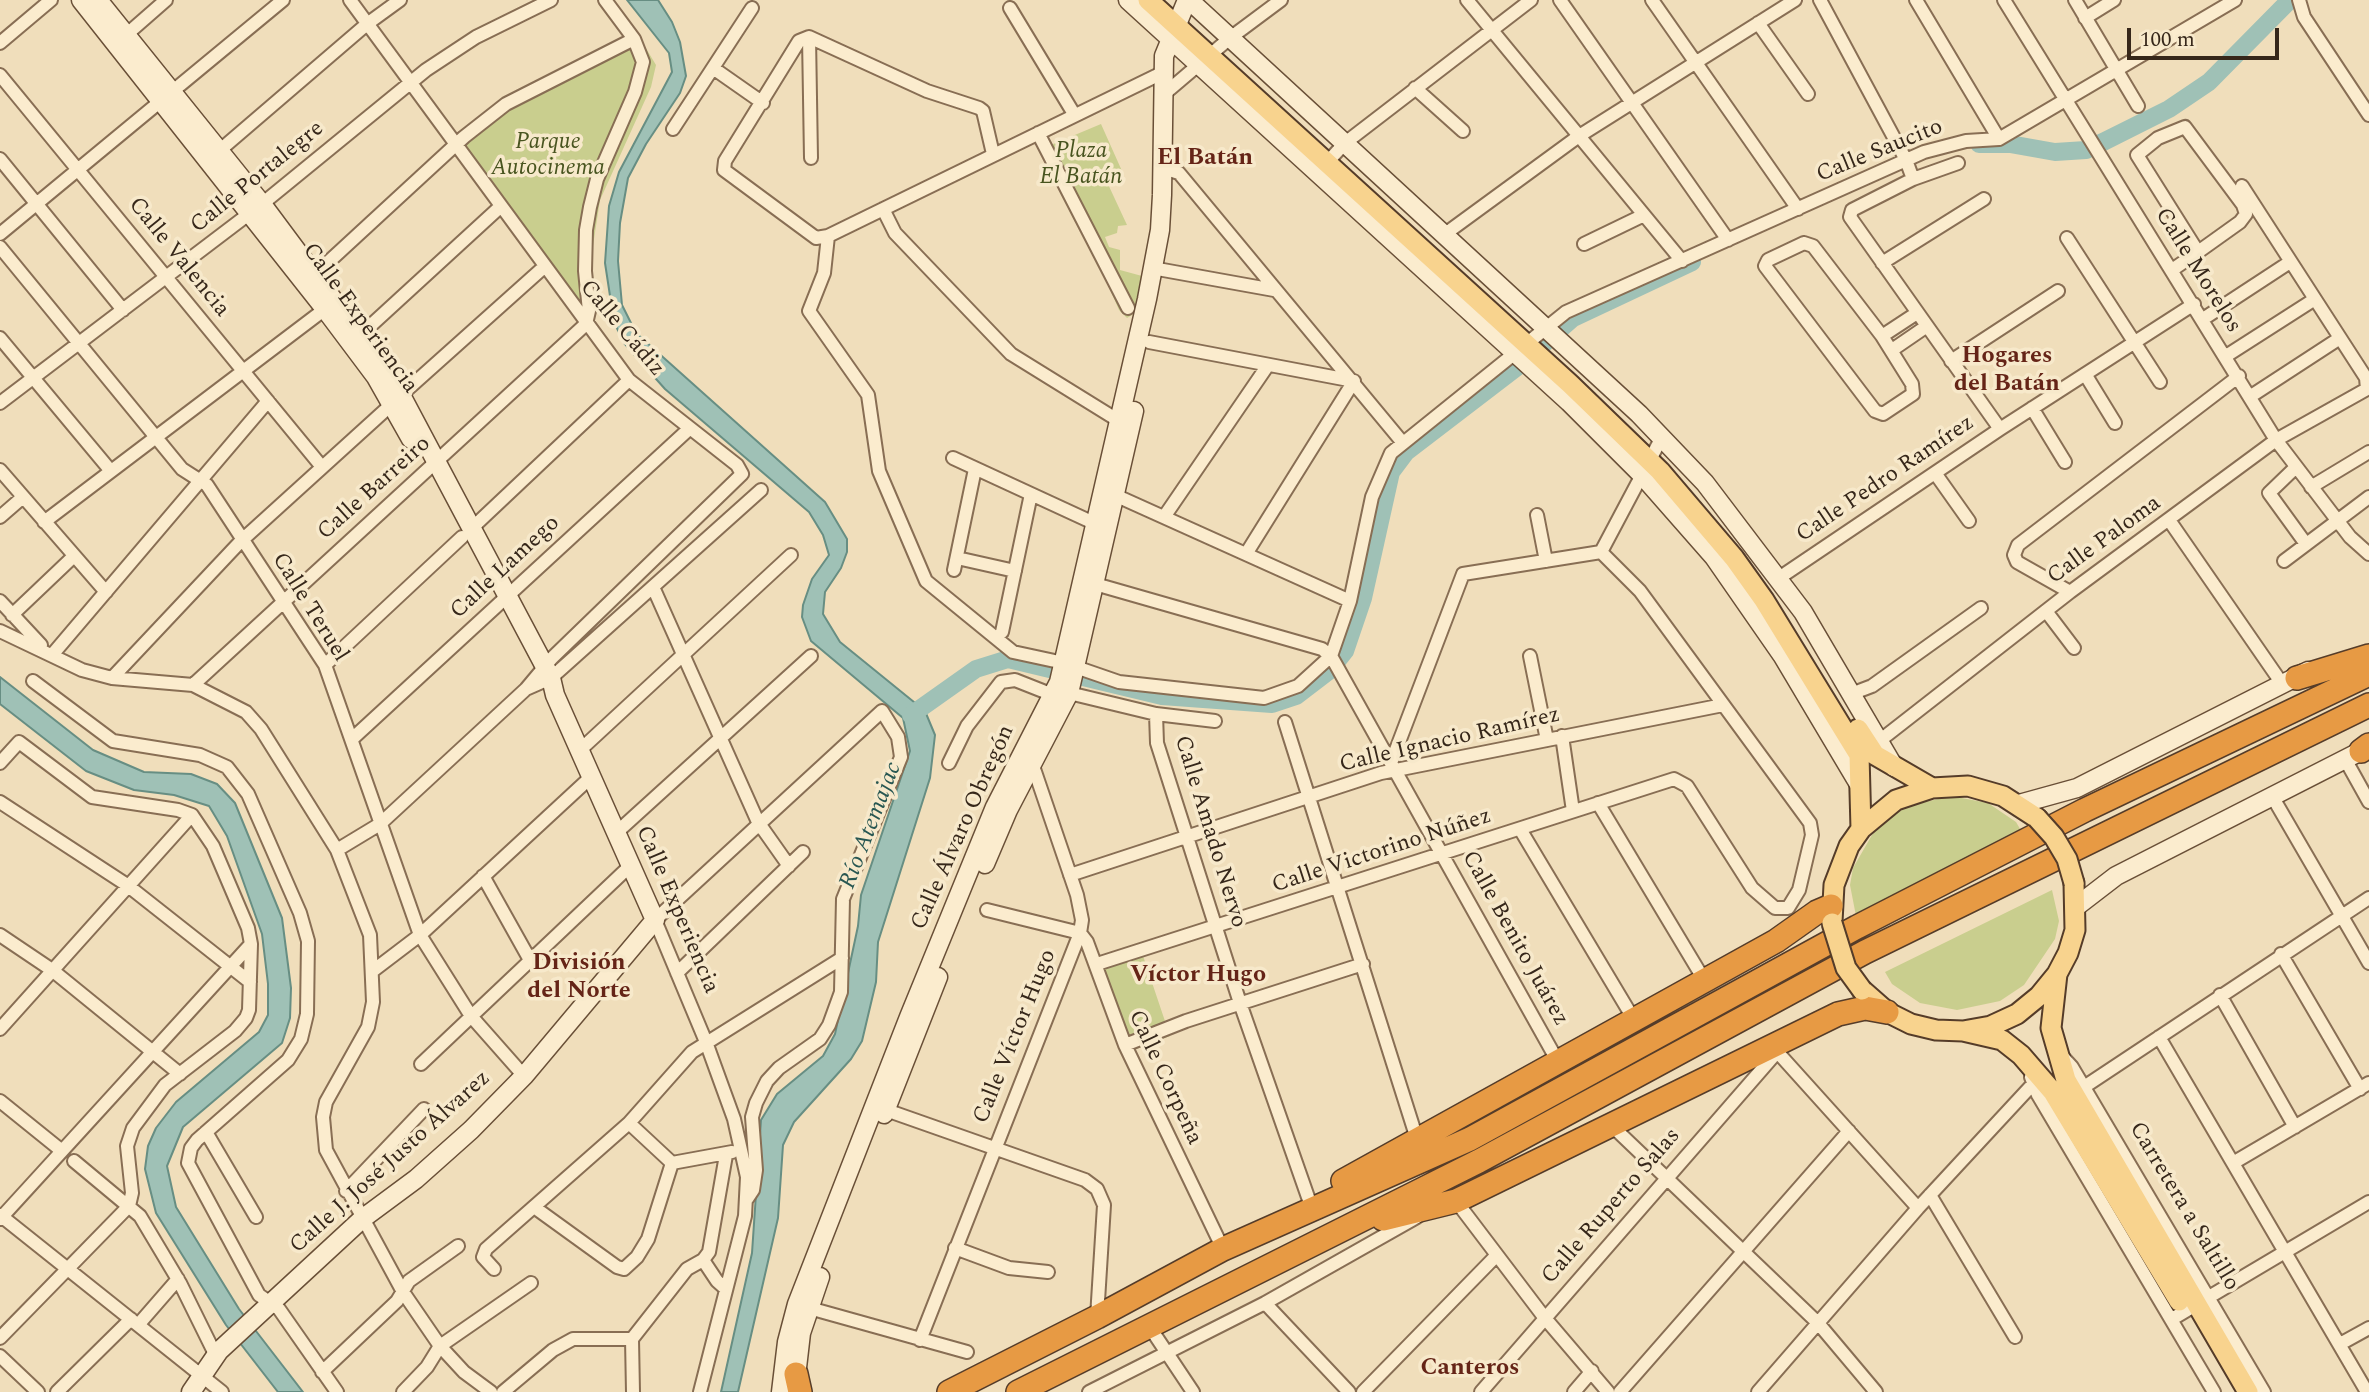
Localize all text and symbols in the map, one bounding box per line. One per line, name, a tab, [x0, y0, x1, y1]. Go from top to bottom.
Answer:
scale bar	[2131, 14, 2283, 58]
text: 100 m	[2140, 24, 2195, 56]
street label: Calle Saucito	[1813, 114, 1947, 190]
street label: Calle Portalegre	[186, 116, 330, 240]
park label: Parque Autocinema	[491, 129, 605, 183]
park label: Plaza El Batán	[1040, 138, 1122, 192]
district label: El Batán	[1157, 145, 1253, 173]
street label: Calle Valencia	[121, 193, 235, 323]
street label: Calle Morelos	[2148, 203, 2246, 339]
street label: Calle Experiencia	[295, 238, 423, 400]
street label: Calle Cádiz	[573, 275, 669, 383]
district label: Hogares del Batán	[1954, 343, 2060, 399]
street label: Calle Pedro Ramírez	[1792, 410, 1980, 550]
street label: Calle Barreiro	[313, 431, 437, 547]
street label: Calle Paloma	[2043, 491, 2167, 591]
street label: Calle Lamego	[446, 510, 566, 626]
street label: Calle Teruel	[265, 548, 353, 668]
street label: Calle Ignacio Ramírez	[1337, 702, 1563, 780]
street label: Calle Álvaro Obregón	[906, 721, 1022, 935]
street label: Calle Amado Nervo	[1167, 733, 1251, 931]
water label: Río Atemajac	[835, 759, 909, 893]
street label: Calle Victorino Núñez	[1269, 804, 1495, 900]
street label: Calle Experiencia	[628, 822, 724, 998]
street label: Calle Benito Juárez	[1454, 847, 1574, 1031]
street label: Calle Víctor Hugo	[969, 946, 1063, 1128]
district label: División del Norte	[527, 950, 631, 1006]
district label: Víctor Hugo	[1130, 962, 1266, 990]
street label: Calle Corpeña	[1121, 1006, 1207, 1150]
street label: Calle J. José Justo Álvarez	[285, 1066, 497, 1260]
street label: Carretera a Saltillo	[2122, 1118, 2244, 1296]
street label: Calle Ruperto Salas	[1537, 1123, 1687, 1291]
district label: Canteros	[1420, 1355, 1520, 1383]

